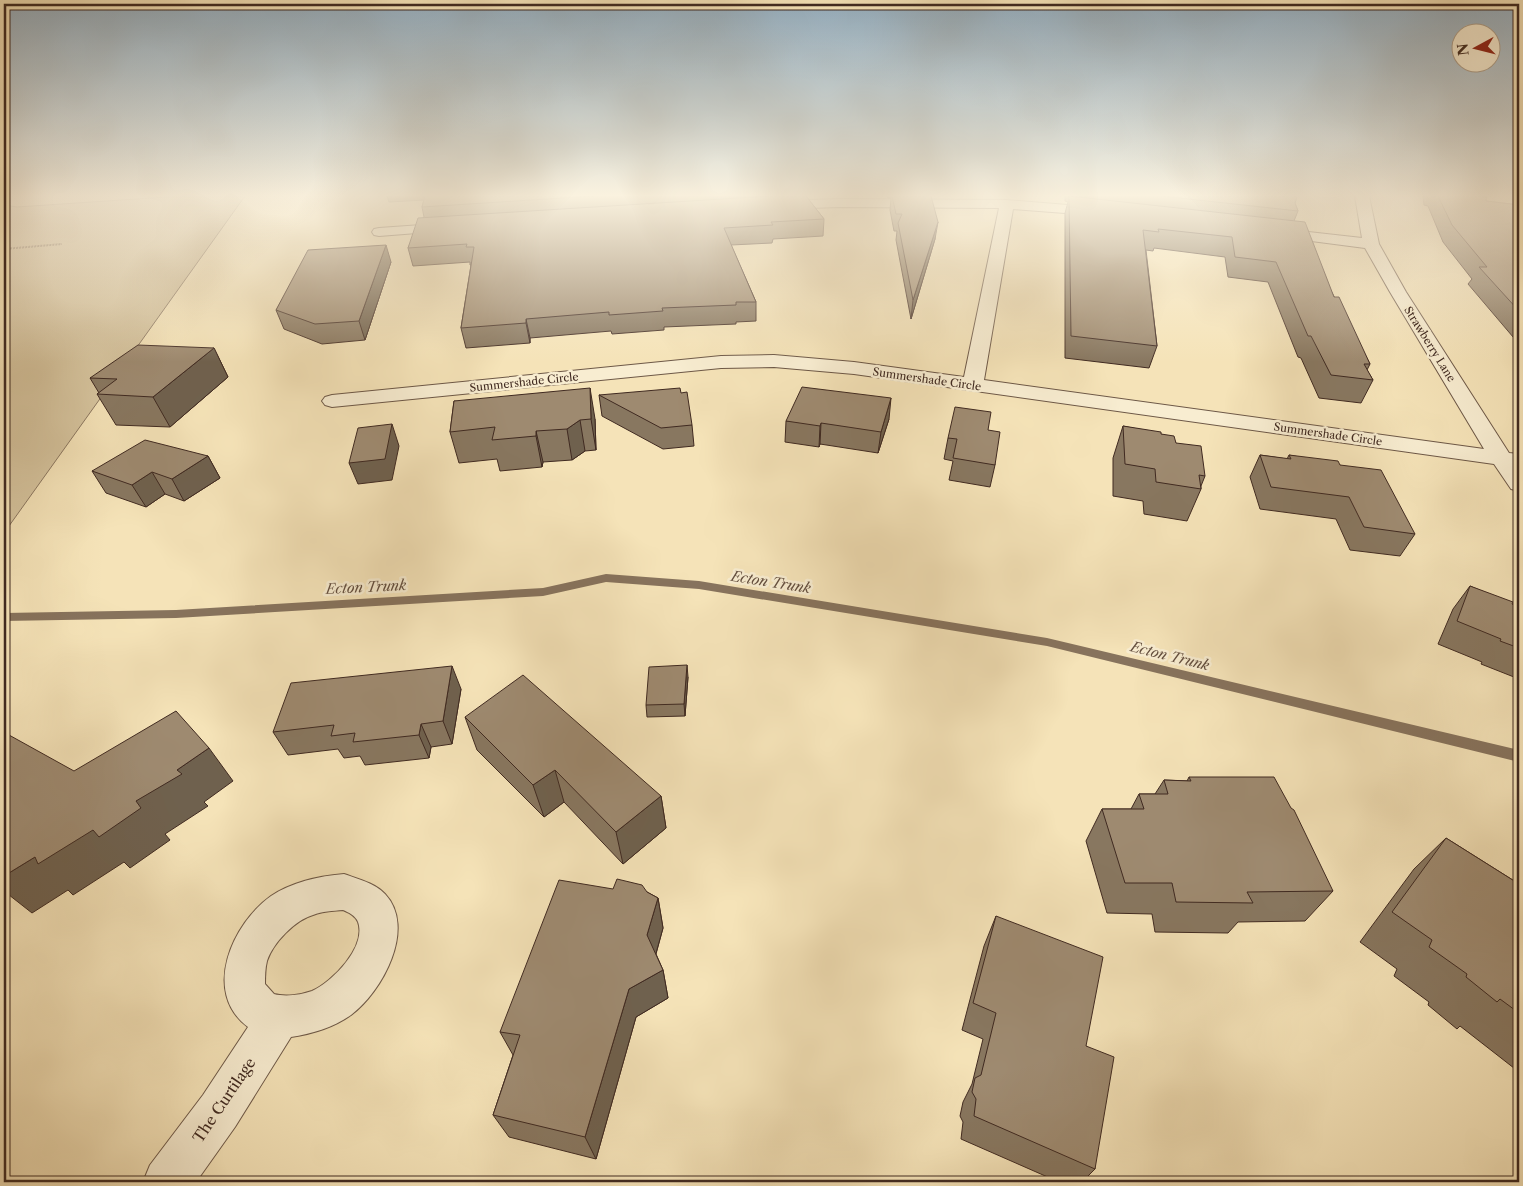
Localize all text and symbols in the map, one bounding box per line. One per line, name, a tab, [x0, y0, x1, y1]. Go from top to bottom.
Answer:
north arrow	[1450, 22, 1500, 72]
text: N	[1453, 42, 1473, 57]
street label: Strawberry Lane	[1401, 304, 1459, 384]
street label: Summershade Circle	[872, 364, 982, 394]
street label: Summershade Circle	[469, 369, 579, 395]
street label: Summershade Circle	[1273, 419, 1383, 449]
water label: Ecton Trunk	[729, 567, 813, 597]
water label: Ecton Trunk	[324, 576, 407, 598]
water label: Ecton Trunk	[1128, 637, 1212, 675]
street label: The Curtilage	[189, 1054, 259, 1146]

